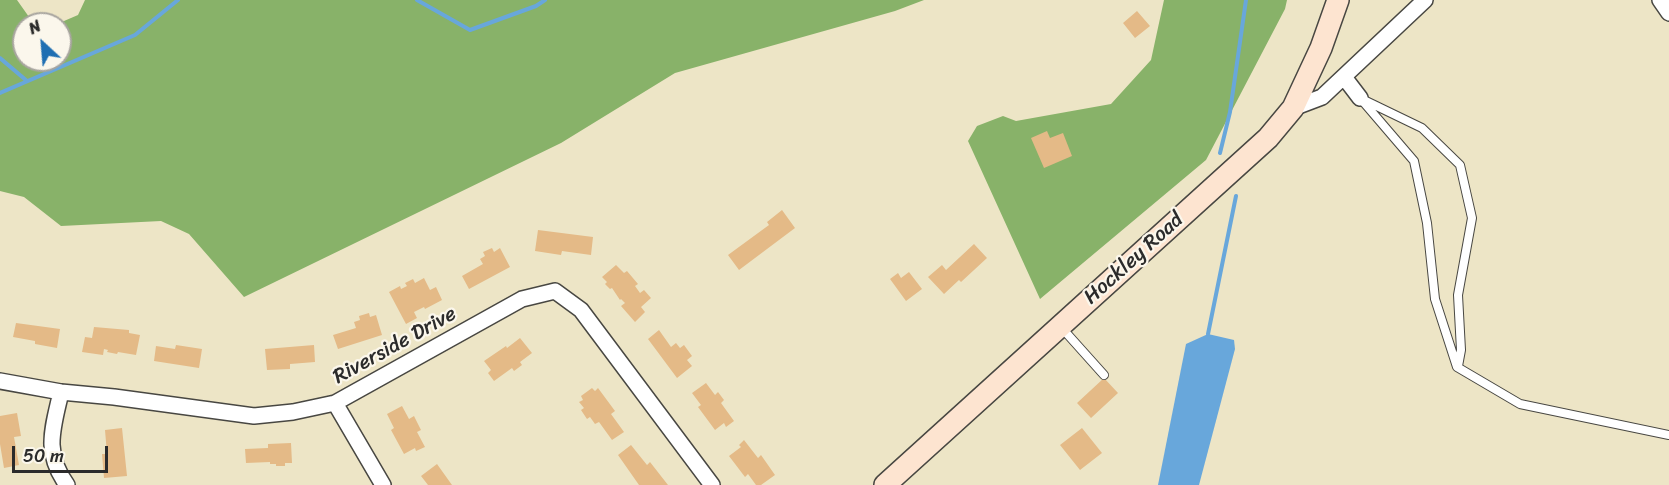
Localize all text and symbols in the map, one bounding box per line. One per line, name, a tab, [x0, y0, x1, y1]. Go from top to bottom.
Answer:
north arrow	[12, 12, 72, 72]
text: N	[23, 12, 46, 43]
street label: Hockley Road	[1079, 208, 1189, 310]
street label: Riverside Drive	[329, 302, 461, 390]
scale bar	[15, 434, 111, 472]
text: 50 m	[23, 440, 64, 472]

